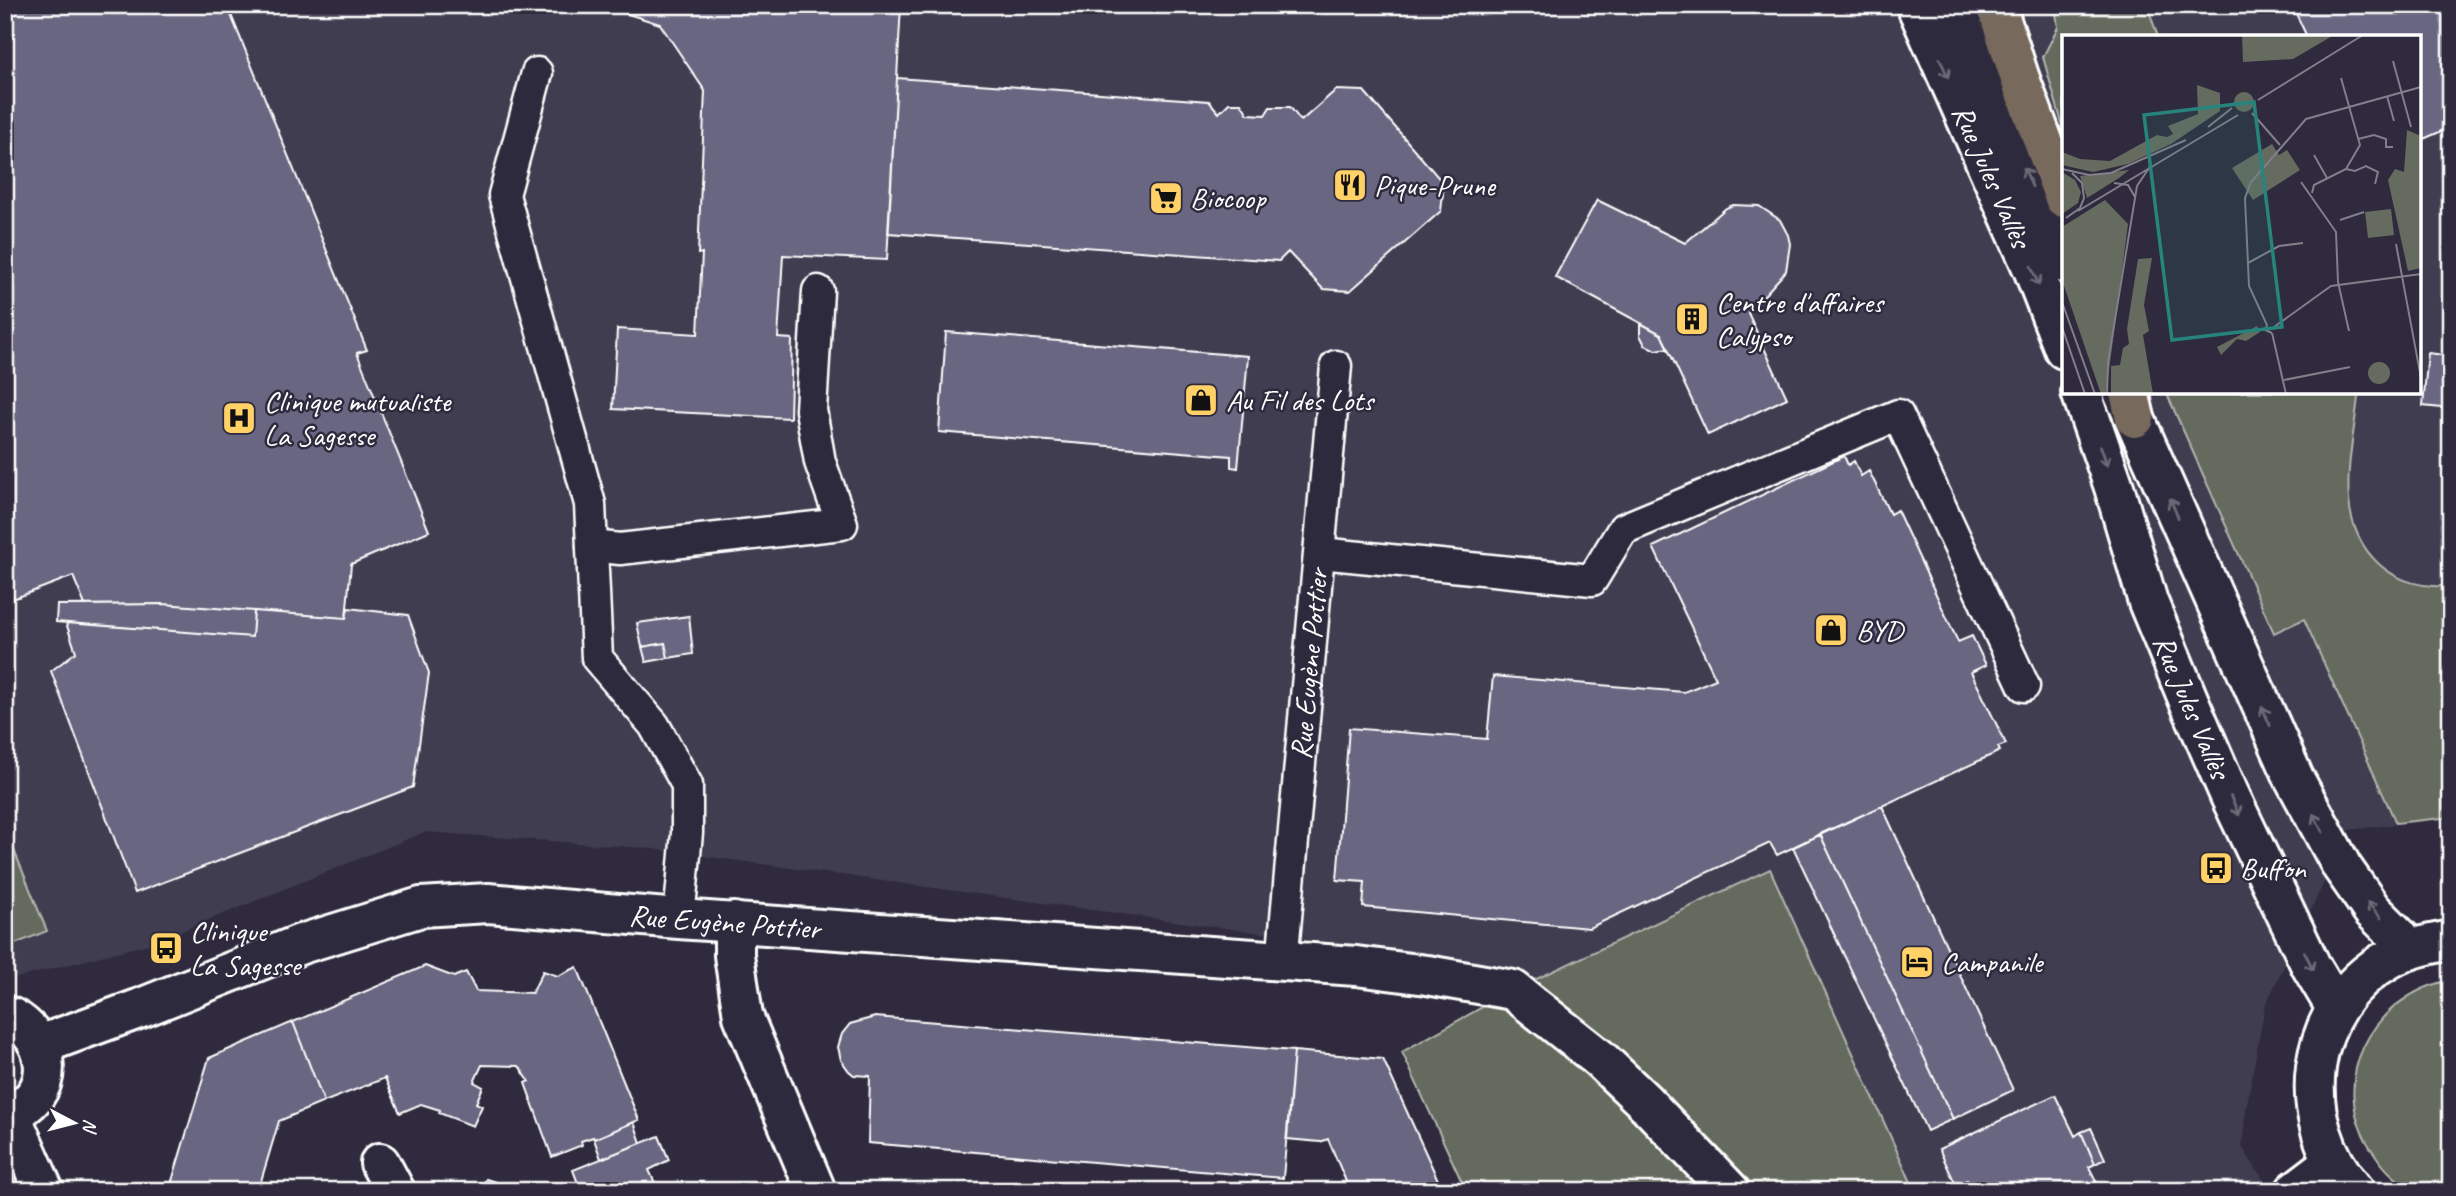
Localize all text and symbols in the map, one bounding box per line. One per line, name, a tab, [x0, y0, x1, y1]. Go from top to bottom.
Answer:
inset map	[2062, 35, 2421, 394]
one-way arrow	[1938, 56, 1951, 78]
street label: Rue Jules Vallès	[1944, 99, 2041, 256]
restaurant icon: Pique-Prune	[1331, 166, 1369, 204]
place label: Pique-Prune	[1374, 166, 1497, 204]
one-way arrow	[2020, 167, 2033, 189]
supermarket icon: Biocoop	[1147, 179, 1185, 217]
place label: Biocoop	[1190, 179, 1267, 217]
one-way arrow	[2030, 265, 2043, 286]
place label: Centre d'affaires Calypso	[1716, 283, 1886, 355]
building icon: Centre d'affaires Calypso	[1673, 300, 1711, 338]
shop icon: Au Fil des Lots	[1182, 381, 1220, 419]
place label: Au Fil des Lots	[1226, 381, 1376, 419]
place label: Clinique mutualiste La Sagesse	[264, 382, 452, 454]
hospital icon: Clinique mutualiste La Sagesse	[220, 399, 258, 437]
one-way arrow	[2098, 445, 2111, 467]
one-way arrow	[2167, 497, 2180, 519]
street label: Rue Eugène Pottier	[1281, 564, 1337, 761]
shop icon: BYD	[1812, 611, 1850, 649]
place label: BYD	[1856, 611, 1905, 649]
street label: Rue Jules Vallès	[2145, 629, 2240, 787]
one-way arrow	[2259, 706, 2272, 727]
one-way arrow	[2229, 795, 2242, 816]
one-way arrow	[2311, 813, 2325, 833]
bus stop icon: Buffon	[2197, 849, 2235, 887]
place label: Buffon	[2240, 849, 2307, 887]
street label: Rue Eugène Pottier	[628, 896, 824, 948]
one-way arrow	[2366, 901, 2382, 919]
place label: Clinique La Sagesse	[190, 912, 303, 984]
bus stop icon: Clinique La Sagesse	[147, 929, 185, 967]
hotel icon: Campanile	[1898, 943, 1936, 981]
place label: Campanile	[1941, 943, 2045, 981]
one-way arrow	[2303, 950, 2317, 971]
north arrow	[38, 1088, 108, 1158]
text: N	[77, 1118, 103, 1135]

